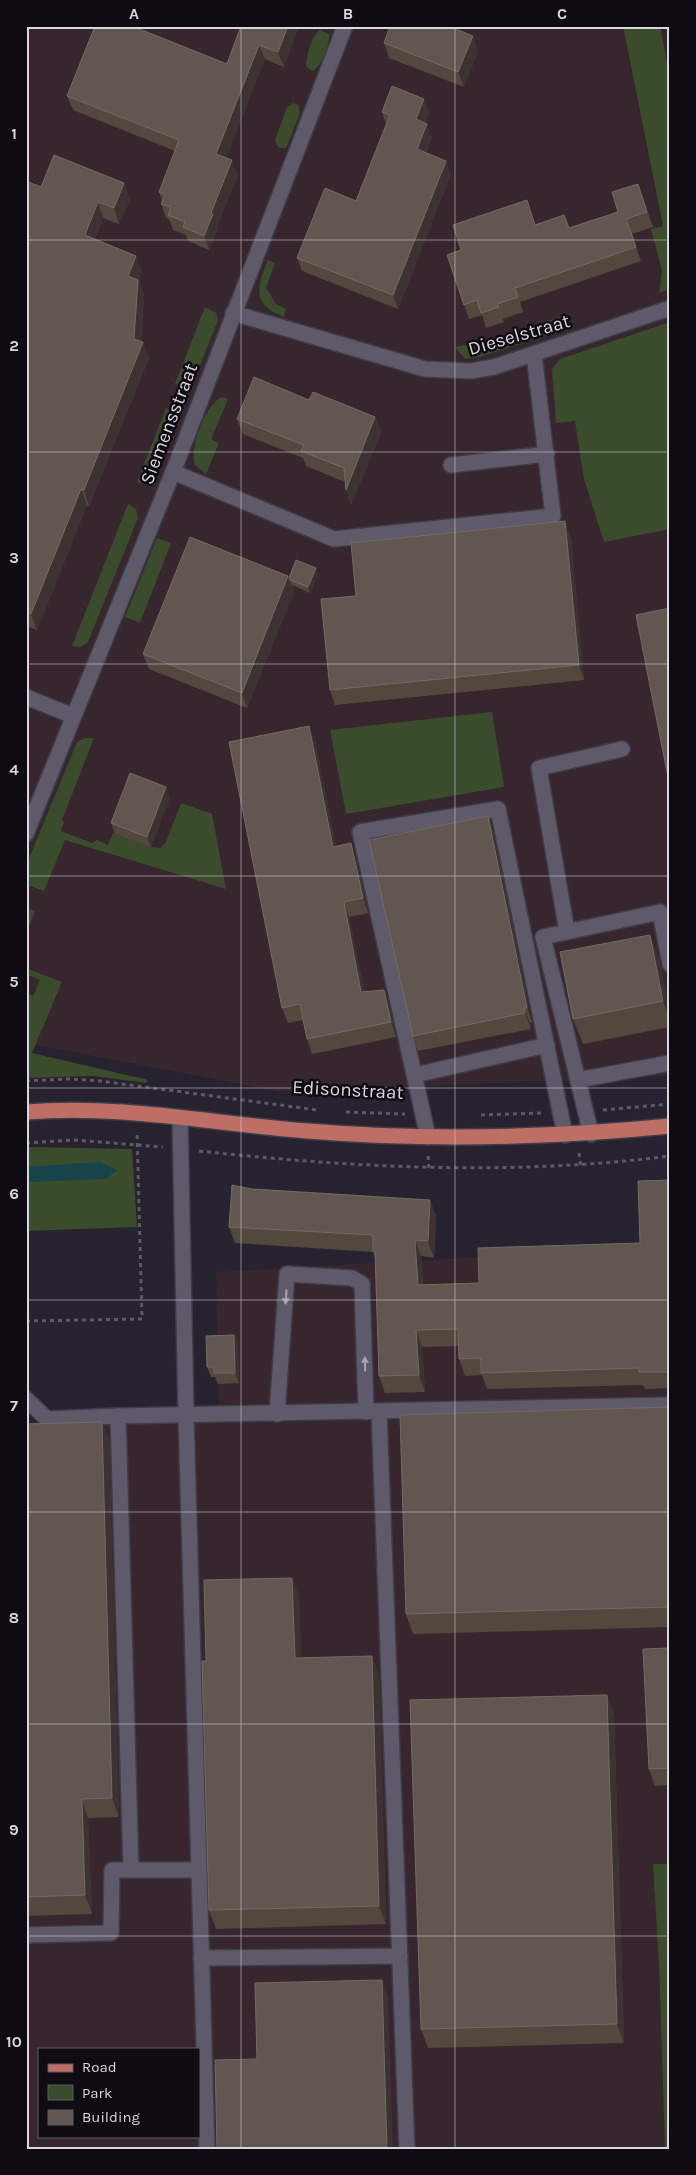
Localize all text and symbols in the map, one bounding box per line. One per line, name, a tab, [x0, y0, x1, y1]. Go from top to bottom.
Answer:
text: A	[129, 4, 139, 23]
text: B	[343, 4, 353, 23]
text: C	[557, 4, 567, 23]
text: 1	[11, 124, 17, 143]
street label: Dieselstraat	[465, 310, 573, 360]
text: 2	[9, 336, 19, 355]
street label: Siemensstraat	[136, 360, 202, 488]
text: 3	[9, 548, 19, 567]
text: 4	[9, 760, 19, 779]
text: 5	[9, 972, 19, 991]
street label: Edisonstraat	[292, 1076, 404, 1104]
text: 6	[9, 1184, 19, 1203]
one-way arrow	[281, 1289, 289, 1305]
one-way arrow	[361, 1356, 369, 1372]
text: 7	[10, 1396, 18, 1415]
text: 8	[9, 1608, 19, 1627]
text: 9	[9, 1820, 19, 1839]
text: 10	[6, 2032, 22, 2051]
legend	[38, 2048, 200, 2138]
text: Road	[82, 2058, 117, 2076]
text: Park	[82, 2084, 112, 2102]
text: Building	[82, 2108, 140, 2126]

